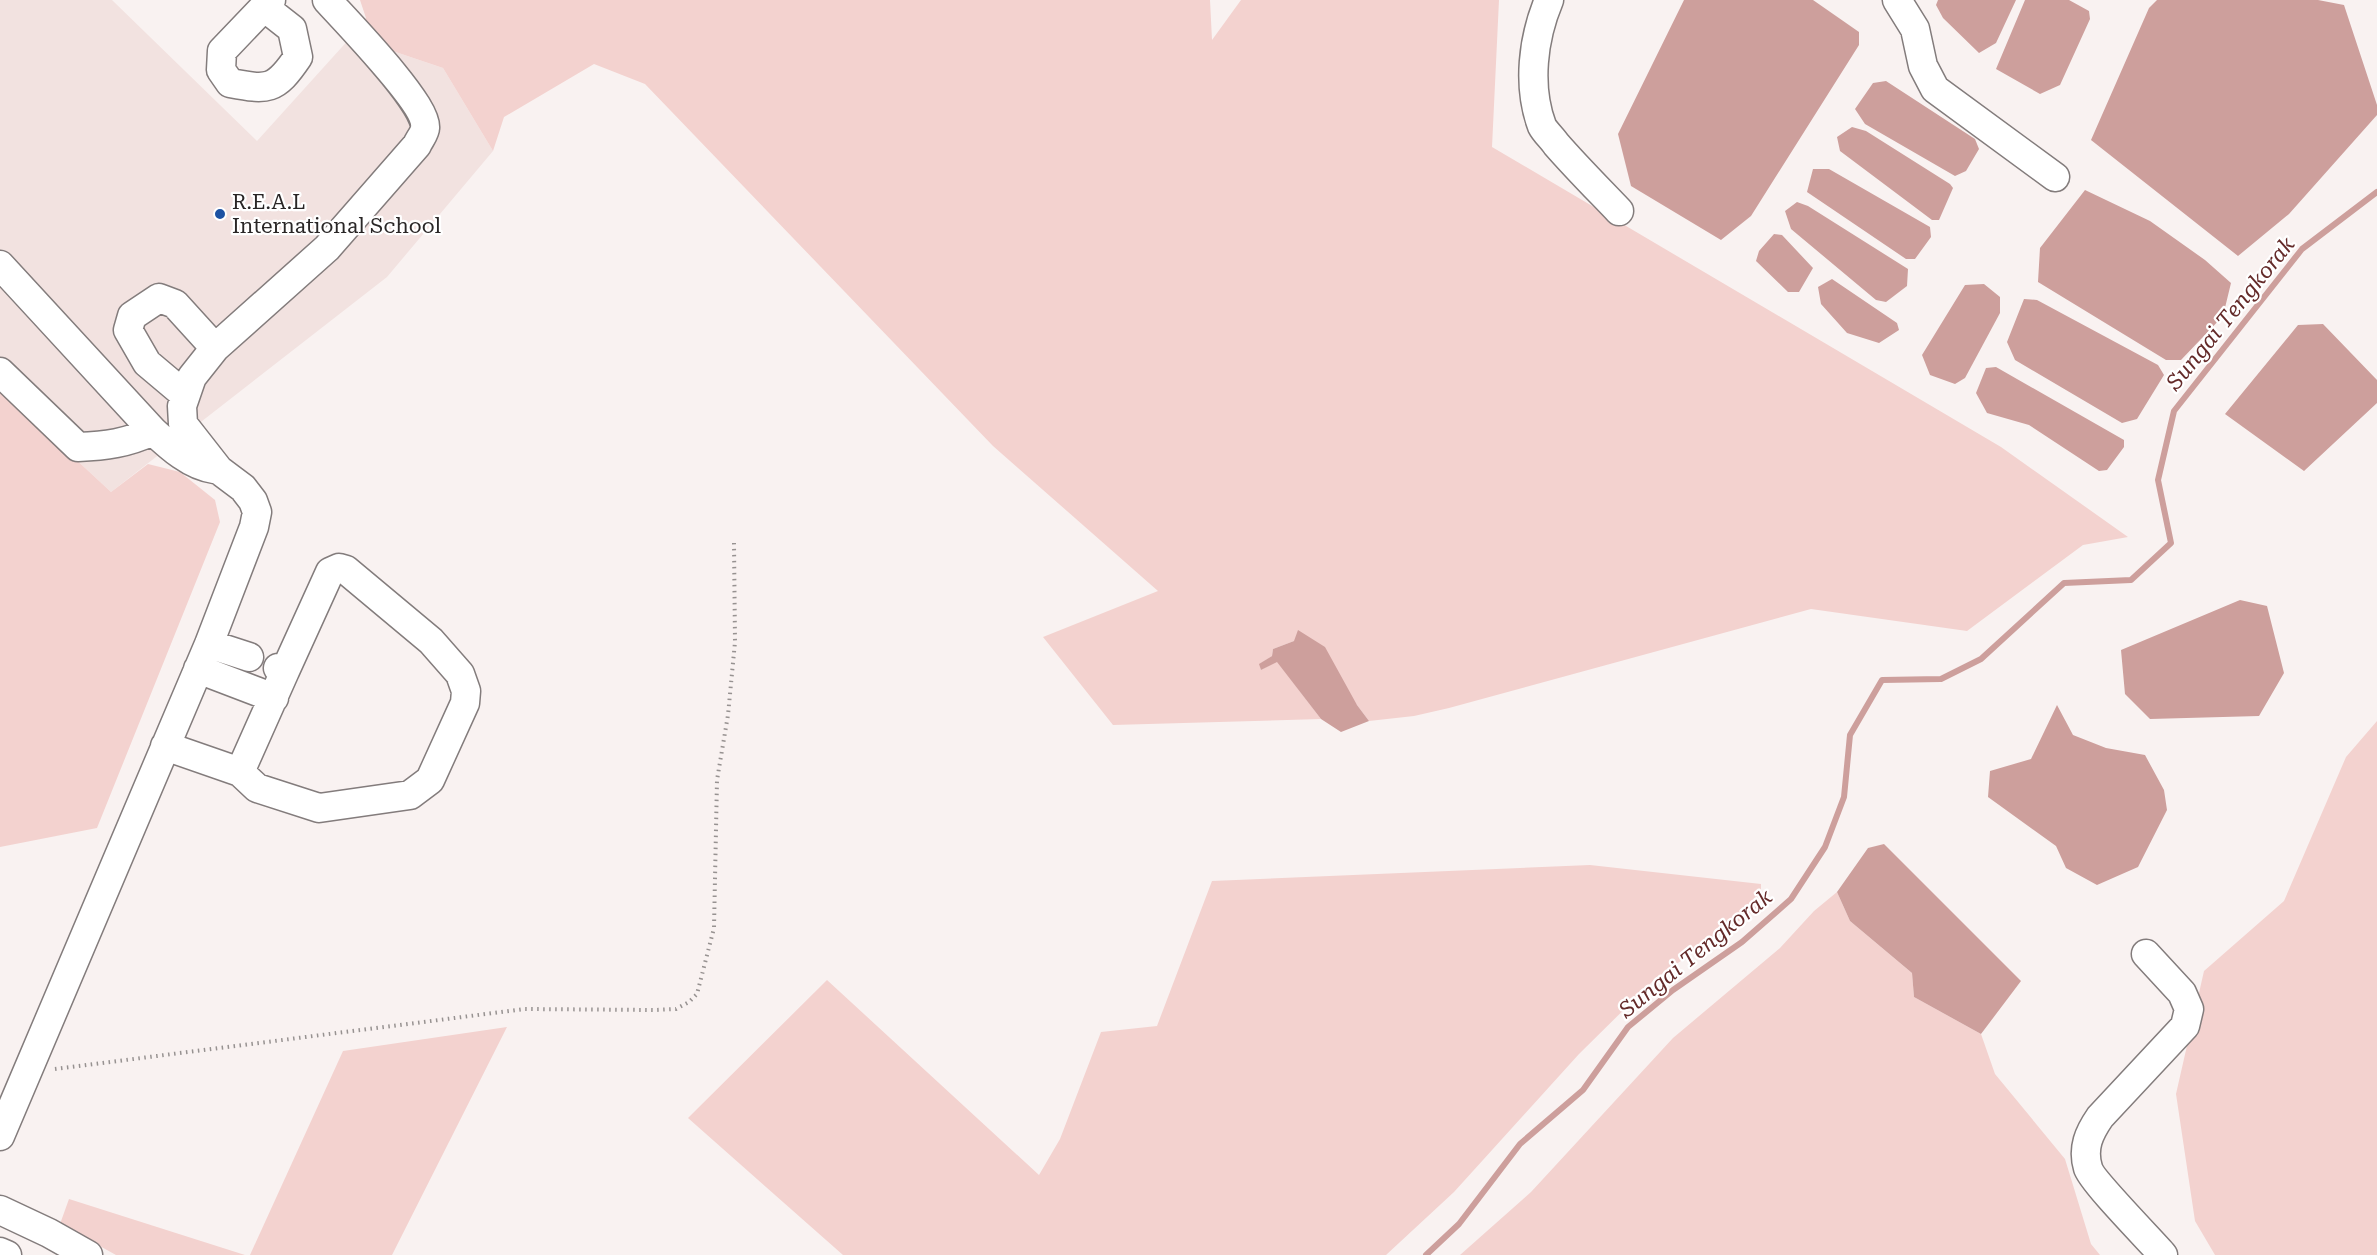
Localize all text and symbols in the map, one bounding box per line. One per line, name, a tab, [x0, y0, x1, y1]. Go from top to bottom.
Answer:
place label: R.E.A.L International School	[232, 190, 442, 238]
marker: R.E.A.L International School	[213, 207, 227, 221]
water label: Sungai Tengkorak	[2160, 232, 2300, 396]
water label: Sungai Tengkorak	[1613, 884, 1777, 1023]

